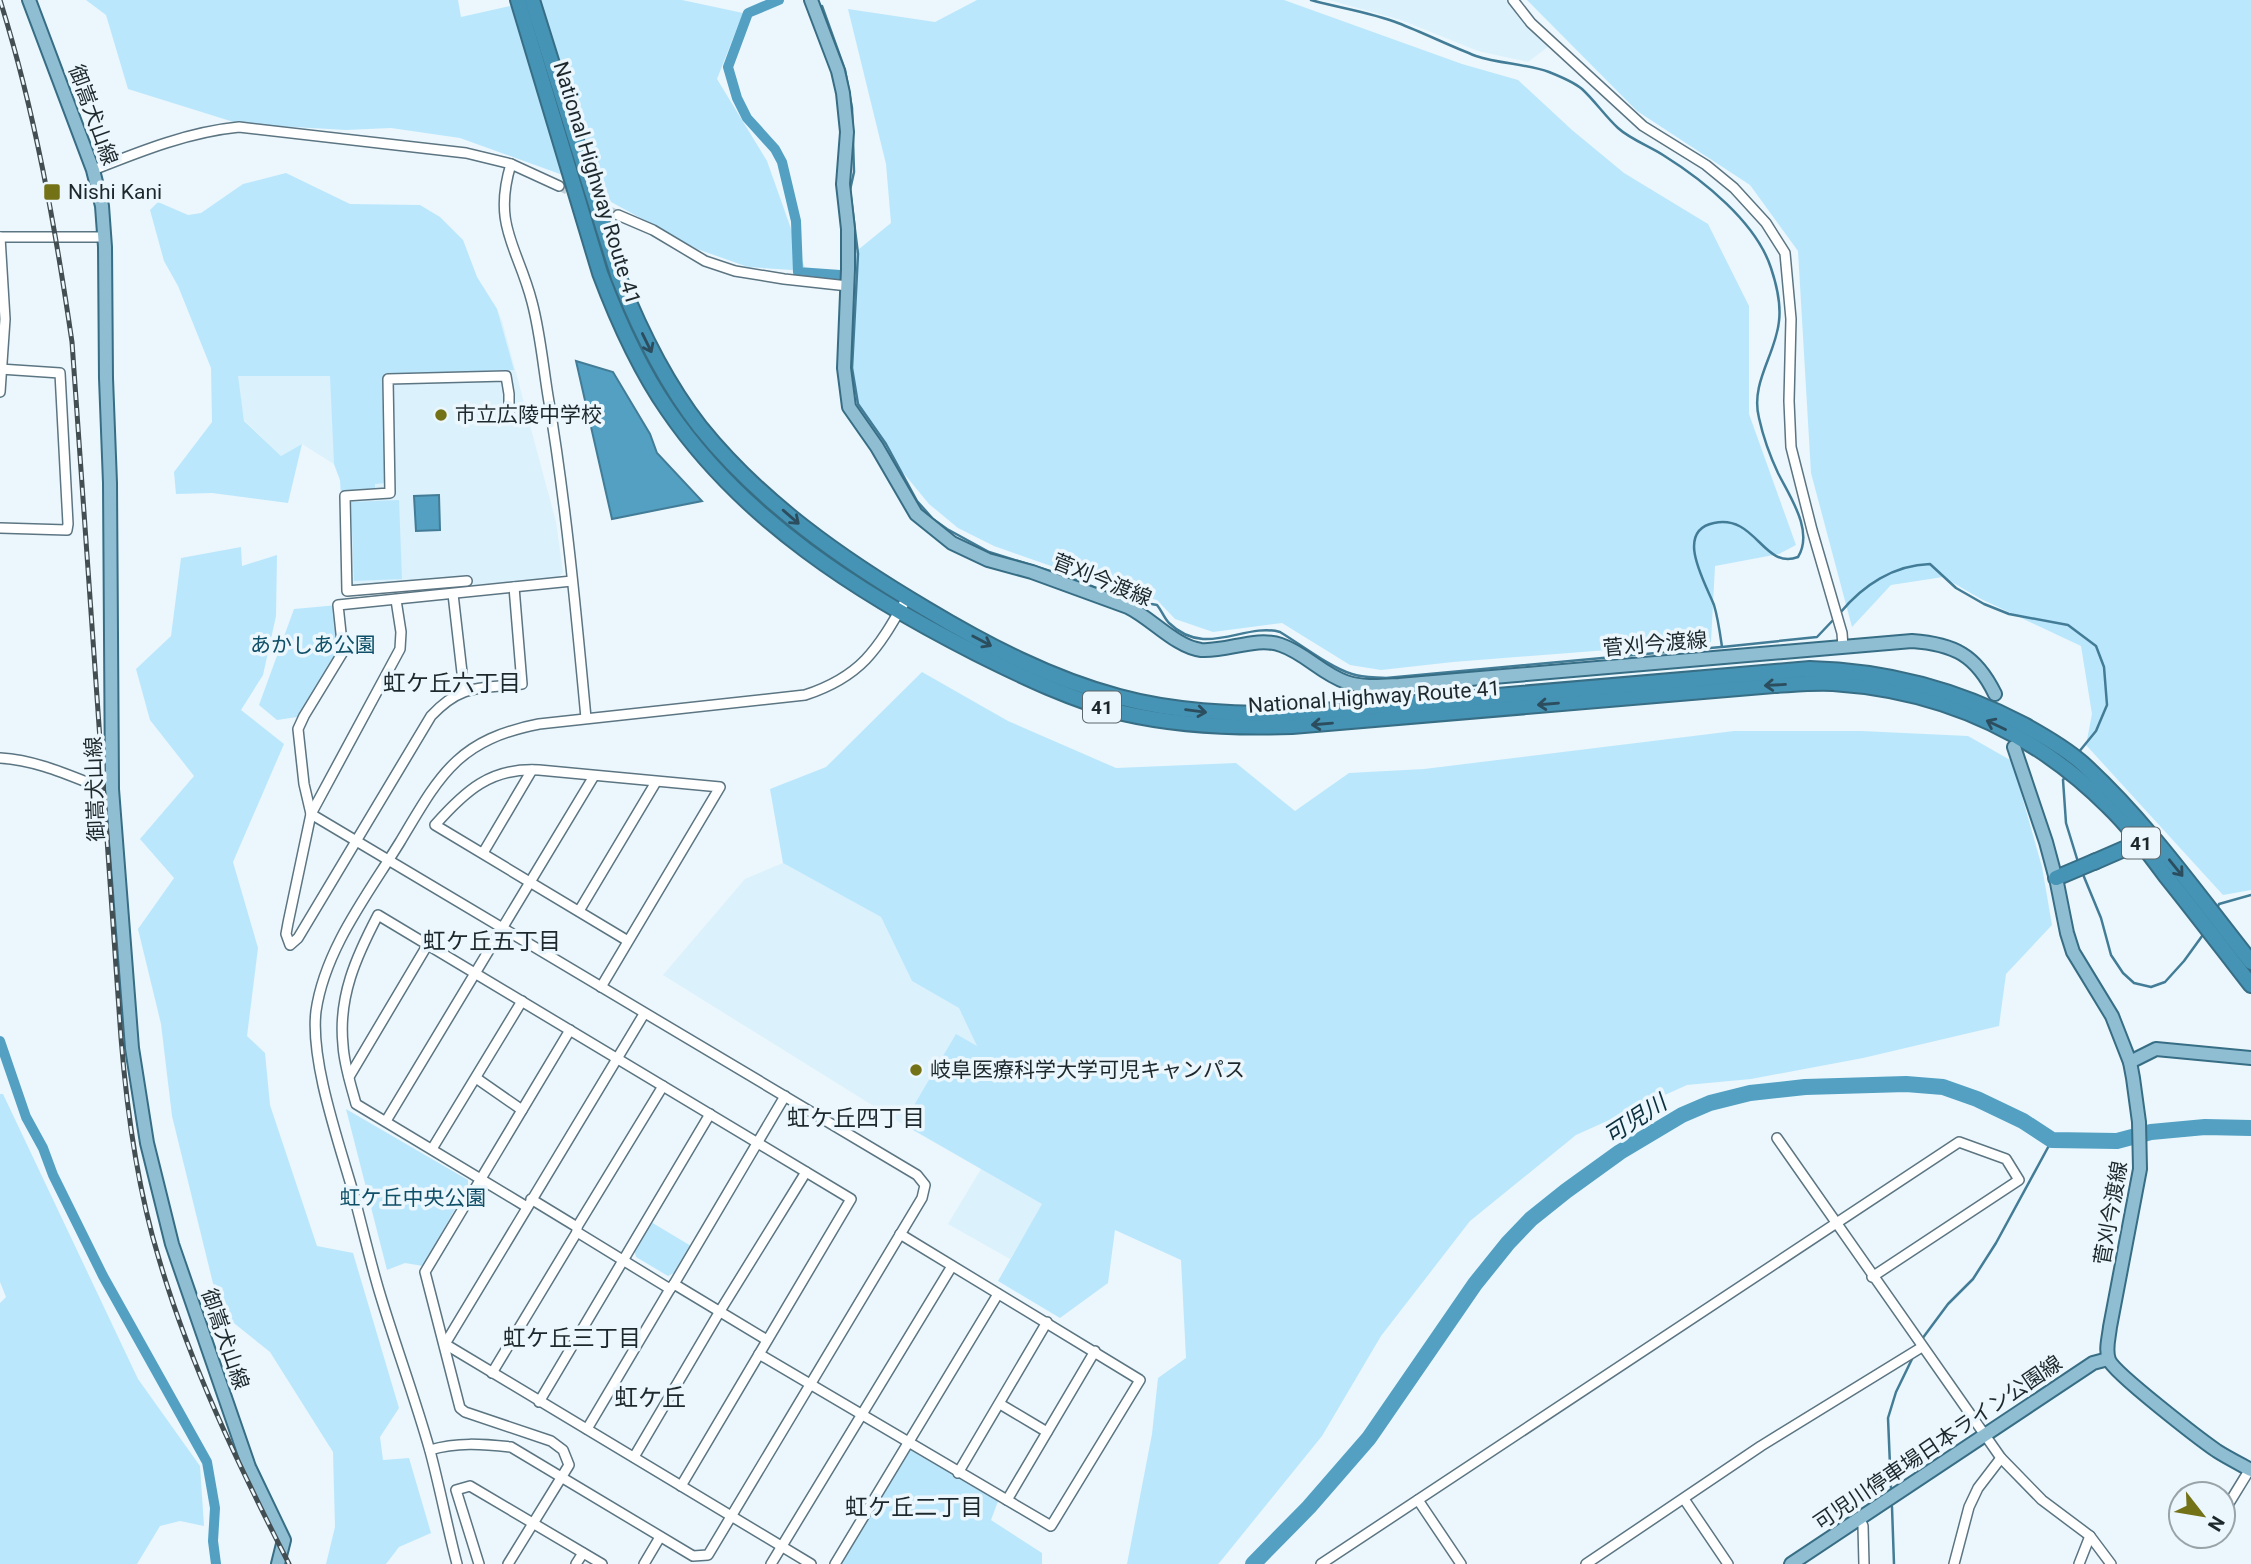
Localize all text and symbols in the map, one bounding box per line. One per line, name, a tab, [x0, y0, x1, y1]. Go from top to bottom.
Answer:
street label: National Highway Route 41	[549, 59, 645, 307]
street label: 御嵩犬山線	[64, 62, 122, 168]
place label: Nishi Kani	[68, 180, 162, 204]
marker: Nishi Kani	[42, 182, 62, 202]
one-way arrow	[641, 332, 654, 353]
place label: 市立広陵中学校	[455, 403, 602, 427]
marker: 市立広陵中学校	[433, 407, 449, 423]
one-way arrow	[782, 509, 800, 525]
street label: 菅刈今渡線	[1049, 549, 1155, 611]
street label: 菅刈今渡線	[1602, 627, 1708, 661]
park label: あかしあ公園	[250, 633, 376, 657]
one-way arrow	[971, 634, 991, 648]
district label: 虹ケ丘六丁目	[383, 670, 521, 697]
street label: National Highway Route 41	[1247, 676, 1501, 718]
one-way arrow	[1764, 679, 1787, 692]
road number: 41	[1083, 692, 1121, 722]
one-way arrow	[1537, 698, 1560, 711]
one-way arrow	[1185, 704, 1207, 717]
one-way arrow	[1311, 718, 1333, 731]
one-way arrow	[1986, 718, 2007, 731]
street label: 御嵩犬山線	[81, 736, 109, 842]
road number: 41	[2122, 828, 2160, 858]
one-way arrow	[2169, 859, 2184, 877]
district label: 虹ケ丘五丁目	[423, 928, 561, 955]
place label: 岐阜医療科学大学可児キャンパス	[930, 1058, 1245, 1082]
marker: 岐阜医療科学大学可児キャンパス	[908, 1062, 924, 1078]
water label: 可児川	[1599, 1088, 1674, 1150]
district label: 虹ケ丘四丁目	[787, 1105, 925, 1132]
street label: 菅刈今渡線	[2090, 1159, 2132, 1267]
park label: 虹ケ丘中央公園	[340, 1186, 487, 1210]
street label: 御嵩犬山線	[197, 1285, 253, 1393]
district label: 虹ケ丘三丁目	[503, 1325, 641, 1352]
street label: 可児川停車場日本ライン公園線	[1809, 1351, 2067, 1535]
district label: 虹ケ丘	[614, 1384, 686, 1412]
north arrow	[2167, 1480, 2237, 1550]
district label: 虹ケ丘二丁目	[845, 1494, 983, 1521]
text: N	[2203, 1512, 2229, 1535]

